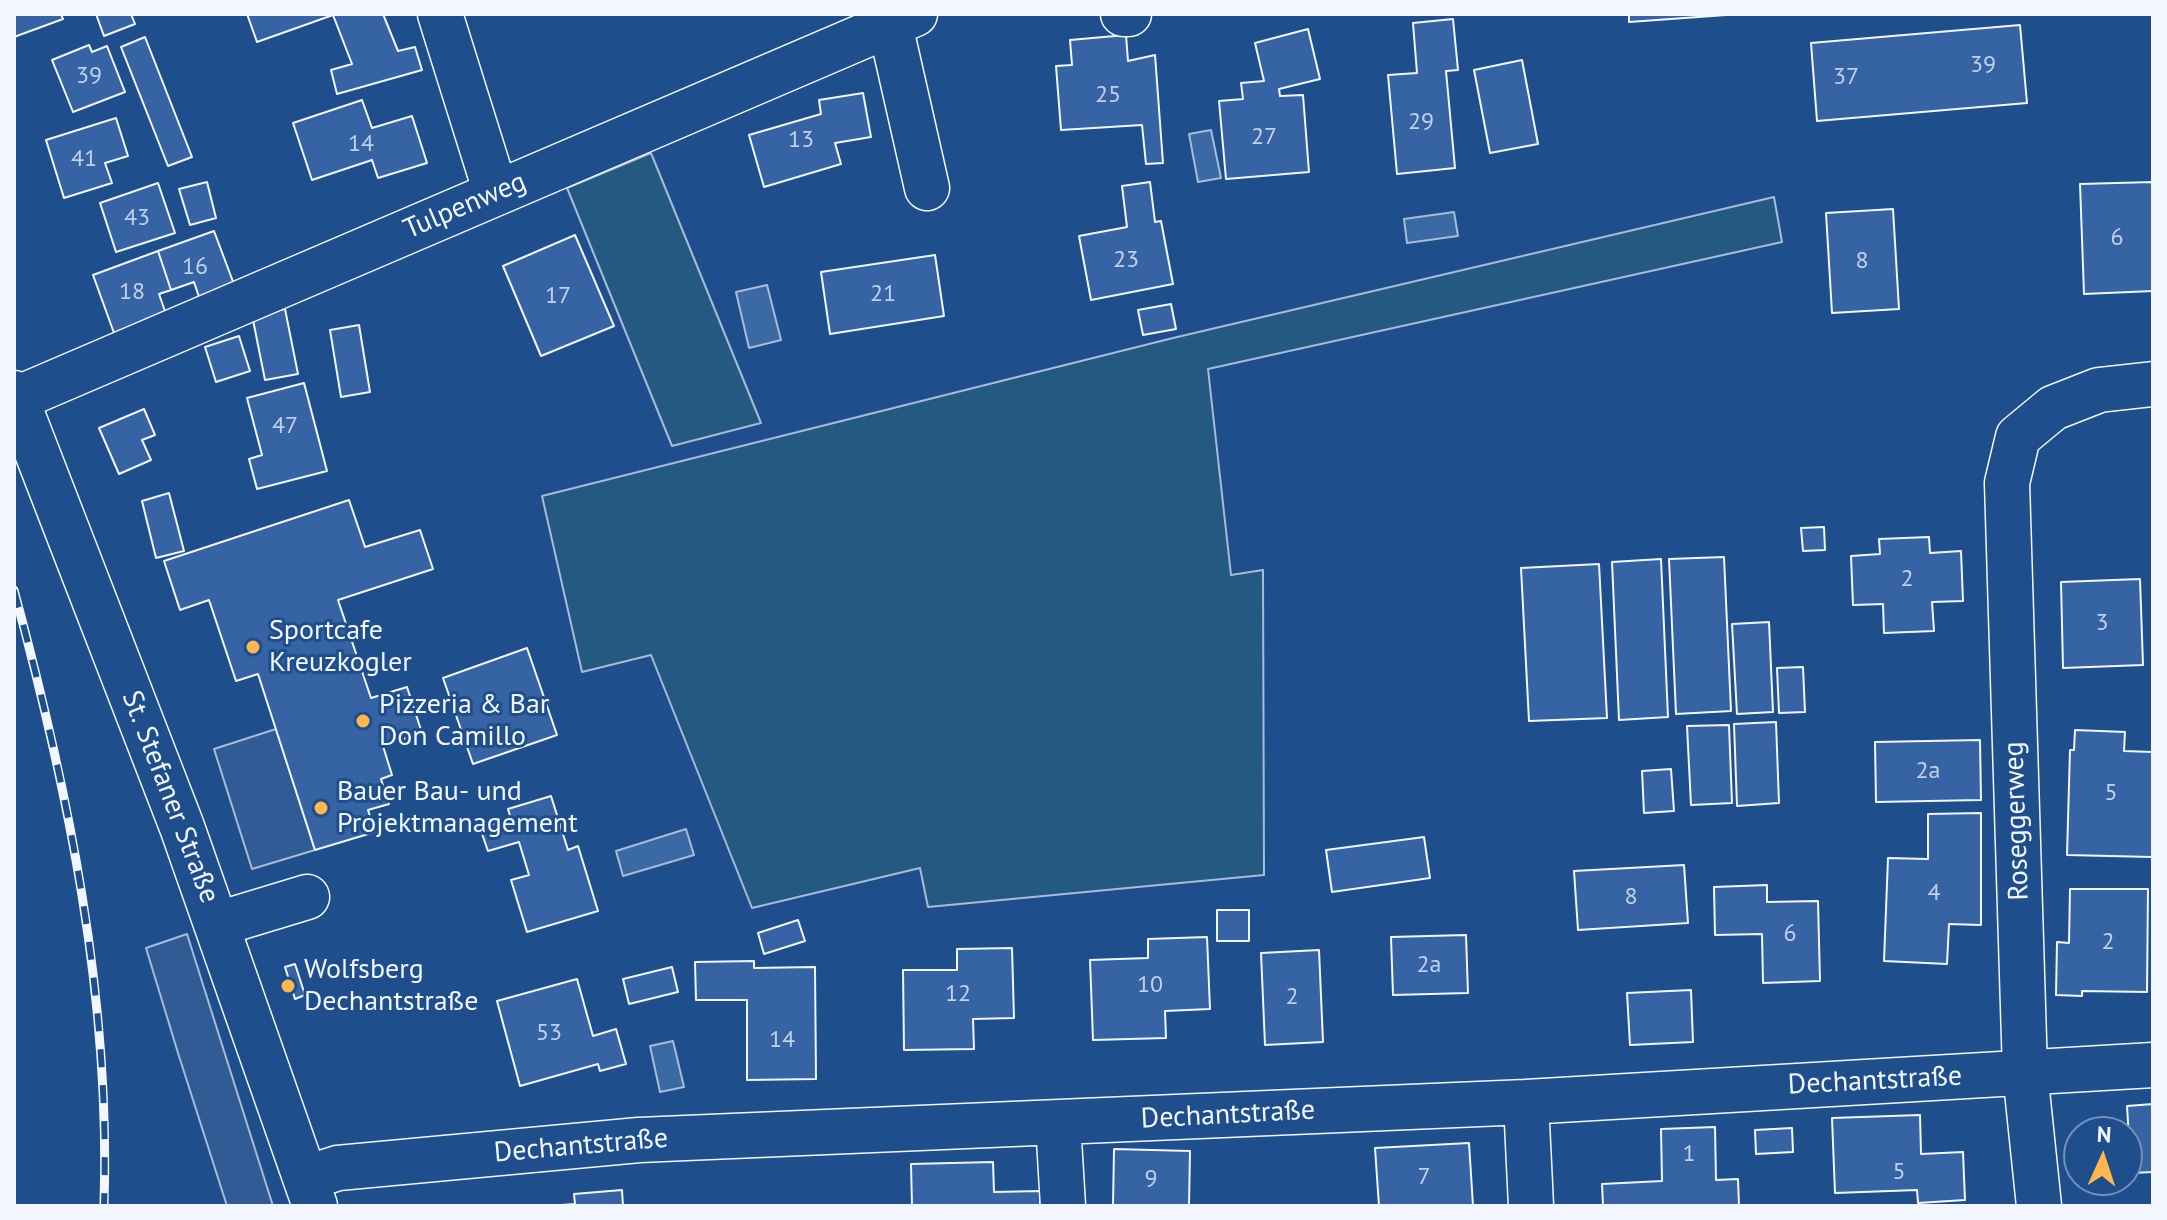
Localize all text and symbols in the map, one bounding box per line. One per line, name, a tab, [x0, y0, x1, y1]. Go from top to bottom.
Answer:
house number: 39	[1970, 51, 1996, 79]
house number: 39	[76, 62, 102, 90]
house number: 37	[1833, 63, 1859, 91]
house number: 25	[1095, 81, 1121, 109]
house number: 29	[1408, 108, 1434, 136]
house number: 27	[1251, 123, 1277, 151]
house number: 13	[788, 126, 814, 154]
house number: 14	[348, 130, 374, 158]
house number: 41	[71, 145, 97, 173]
street label: Tulpenweg	[399, 165, 531, 247]
house number: 43	[124, 204, 150, 232]
house number: 6	[2110, 224, 2124, 252]
house number: 23	[1113, 246, 1139, 274]
house number: 8	[1855, 247, 1869, 275]
house number: 16	[182, 253, 208, 281]
house number: 18	[119, 278, 145, 306]
house number: 21	[870, 280, 896, 308]
house number: 17	[545, 282, 571, 310]
house number: 47	[272, 412, 298, 440]
house number: 2	[1900, 565, 1914, 593]
house number: 3	[2095, 609, 2109, 637]
place label: Sportcafe Kreuzkogler	[269, 614, 412, 680]
marker: Sportcafe Kreuzkogler	[244, 638, 262, 656]
street label: St. Stefaner Straße	[114, 686, 226, 908]
place label: Pizzeria & Bar Don Camillo	[379, 688, 549, 754]
marker: Pizzeria & Bar Don Camillo	[354, 712, 372, 730]
street label: Roseggerweg	[1997, 741, 2037, 901]
house number: 2a	[1916, 757, 1940, 785]
place label: Bauer Bau- und Projektmanagement	[337, 775, 578, 841]
house number: 5	[2104, 779, 2118, 807]
marker: Bauer Bau- und Projektmanagement	[312, 799, 330, 817]
house number: 4	[1927, 879, 1941, 907]
house number: 8	[1624, 883, 1638, 911]
house number: 6	[1783, 920, 1797, 948]
house number: 2	[2101, 928, 2115, 956]
house number: 2a	[1417, 951, 1441, 979]
place label: Wolfsberg Dechantstraße	[304, 953, 478, 1019]
house number: 10	[1137, 971, 1163, 999]
marker: Wolfsberg Dechantstraße	[279, 977, 297, 995]
house number: 12	[945, 980, 971, 1008]
house number: 2	[1285, 983, 1299, 1011]
house number: 53	[536, 1019, 562, 1047]
house number: 14	[769, 1026, 795, 1054]
street label: Dechantstraße	[1787, 1060, 1963, 1102]
street label: Dechantstraße	[1140, 1094, 1316, 1136]
north arrow	[2063, 1116, 2143, 1196]
text: N	[2096, 1120, 2112, 1148]
street label: Dechantstraße	[493, 1122, 669, 1170]
house number: 1	[1682, 1140, 1696, 1168]
house number: 5	[1892, 1158, 1906, 1186]
house number: 7	[1417, 1163, 1431, 1191]
house number: 9	[1144, 1165, 1158, 1193]

